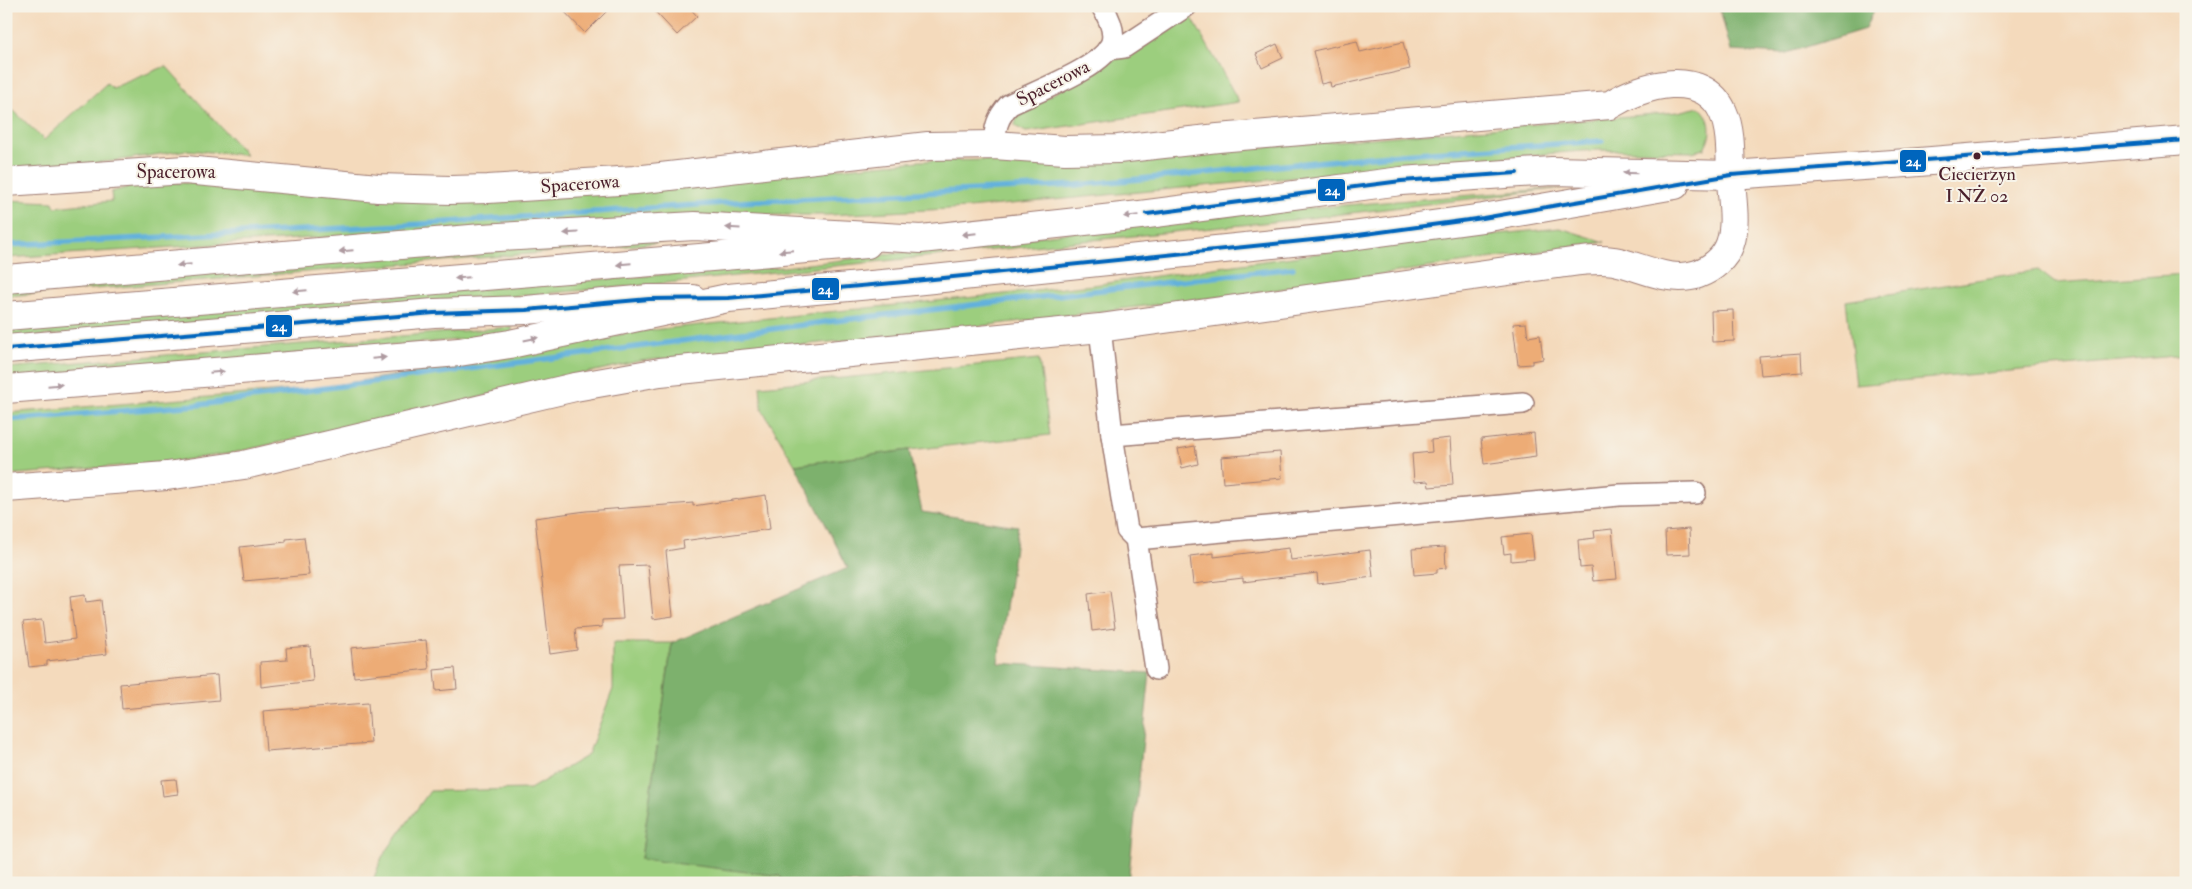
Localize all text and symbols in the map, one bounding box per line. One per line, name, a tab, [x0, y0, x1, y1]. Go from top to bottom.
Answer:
street label: Spacerowa	[1012, 54, 1094, 113]
line badge: 24	[1899, 149, 1927, 173]
marker: Ciecierzyn I NŻ 02	[1972, 151, 1982, 161]
text: 24	[1906, 153, 1922, 170]
street label: Spacerowa	[136, 160, 216, 185]
place label: Ciecierzyn I NŻ 02	[1938, 163, 2016, 208]
one-way arrow	[1621, 168, 1637, 176]
street label: Spacerowa	[540, 169, 621, 200]
line badge: 24	[1317, 178, 1346, 202]
text: 24	[1325, 182, 1341, 199]
one-way arrow	[1122, 212, 1138, 220]
one-way arrow	[725, 224, 741, 232]
one-way arrow	[562, 230, 578, 238]
one-way arrow	[961, 230, 977, 238]
one-way arrow	[337, 248, 353, 256]
one-way arrow	[777, 248, 793, 256]
one-way arrow	[175, 261, 191, 269]
one-way arrow	[615, 261, 631, 269]
one-way arrow	[453, 274, 469, 282]
line badge: 24	[811, 277, 840, 301]
text: 24	[818, 281, 834, 298]
one-way arrow	[291, 288, 307, 296]
line badge: 24	[265, 314, 293, 338]
text: 24	[272, 318, 288, 335]
one-way arrow	[523, 335, 538, 343]
one-way arrow	[371, 354, 387, 362]
one-way arrow	[209, 367, 225, 375]
one-way arrow	[47, 381, 63, 389]

